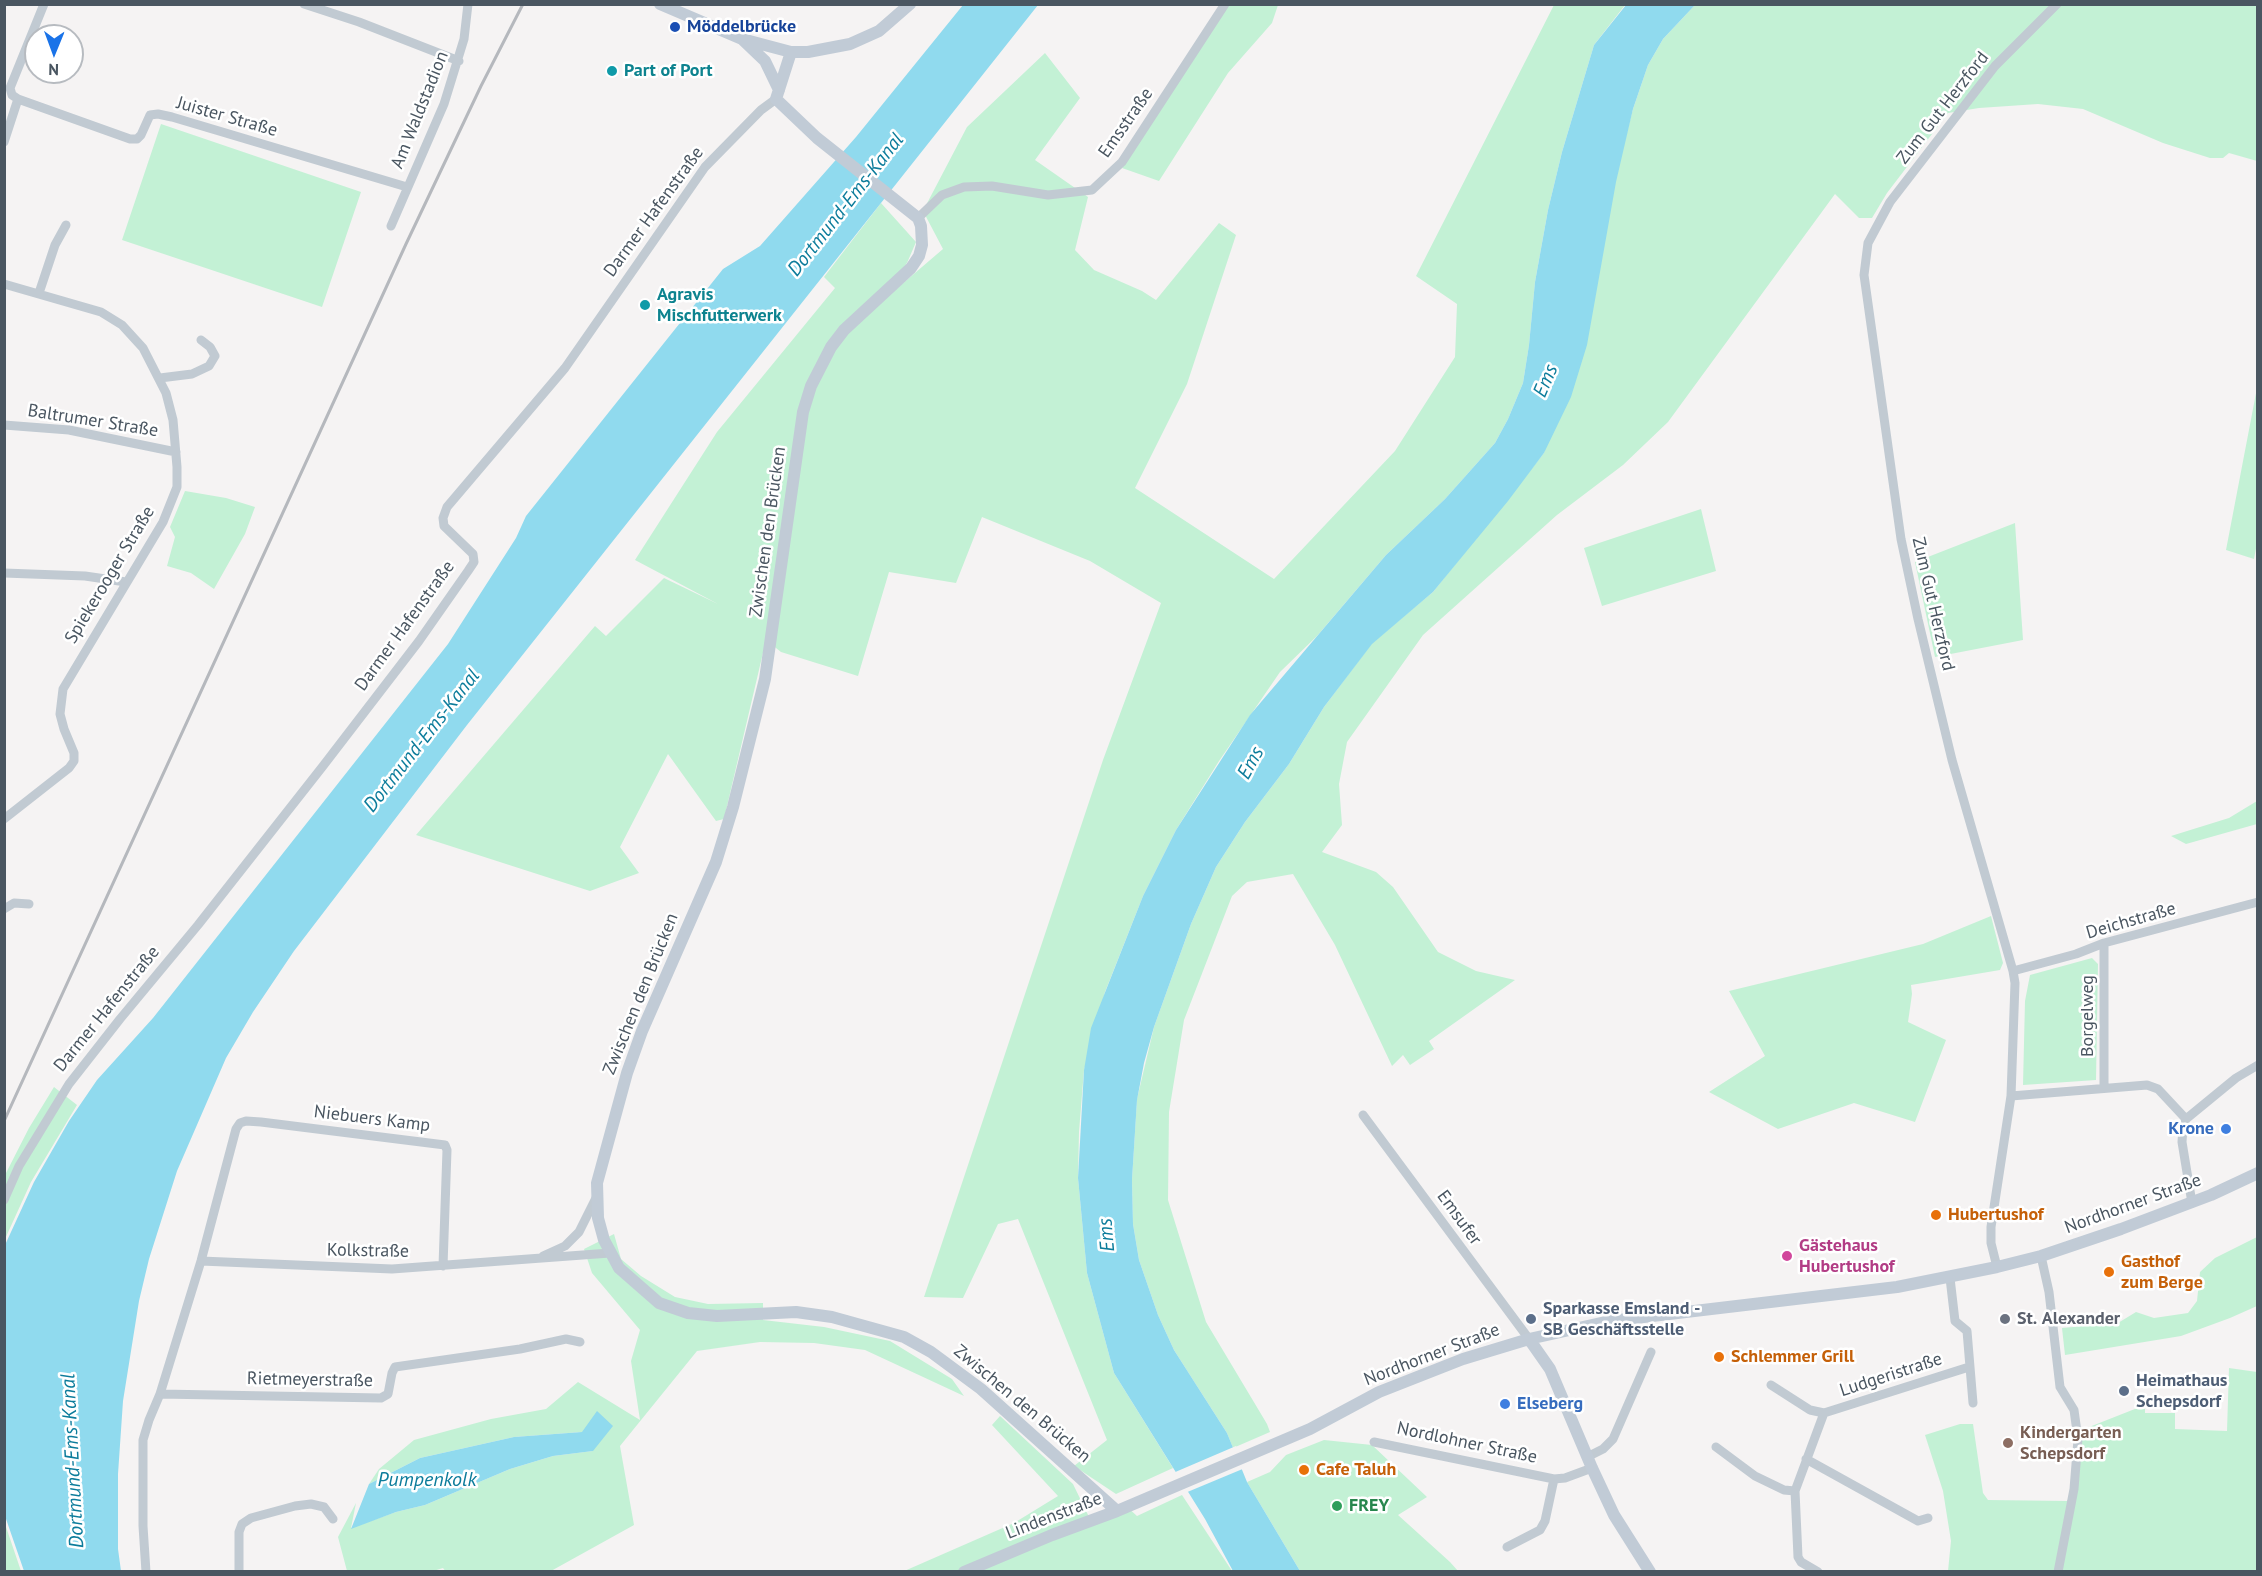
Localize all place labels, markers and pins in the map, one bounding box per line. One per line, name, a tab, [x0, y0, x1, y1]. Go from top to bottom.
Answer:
place label: Möddelbrücke	[687, 16, 796, 38]
marker: Möddelbrücke	[668, 20, 682, 34]
place label: Part of Port	[624, 60, 713, 82]
marker: Part of Port	[605, 64, 619, 78]
place label: Agravis Mischfutterwerk	[657, 284, 782, 326]
marker: Agravis Mischfutterwerk	[638, 298, 652, 312]
place label: Krone	[2168, 1118, 2214, 1140]
marker: Krone	[2219, 1122, 2233, 1136]
place label: Hubertushof	[1948, 1204, 2044, 1226]
marker: Hubertushof	[1929, 1208, 1943, 1222]
place label: Gästehaus Hubertushof	[1799, 1235, 1895, 1278]
marker: Gästehaus Hubertushof	[1780, 1249, 1794, 1263]
place label: Gasthof zum Berge	[2121, 1251, 2203, 1294]
marker: Gasthof zum Berge	[2102, 1265, 2116, 1279]
place label: Sparkasse Emsland - SB Geschäftsstelle	[1543, 1298, 1700, 1340]
place label: St. Alexander	[2017, 1308, 2120, 1330]
marker: Sparkasse Emsland - SB Geschäftsstelle	[1524, 1312, 1538, 1326]
marker: St. Alexander	[1998, 1312, 2012, 1326]
place label: Schlemmer Grill	[1731, 1346, 1854, 1368]
marker: Schlemmer Grill	[1712, 1350, 1726, 1364]
place label: Heimathaus Schepsdorf	[2136, 1370, 2227, 1412]
marker: Heimathaus Schepsdorf	[2117, 1384, 2131, 1398]
place label: Elseberg	[1517, 1393, 1583, 1415]
marker: Elseberg	[1498, 1397, 1512, 1411]
place label: Kindergarten Schepsdorf	[2020, 1422, 2122, 1464]
marker: Kindergarten Schepsdorf	[2001, 1436, 2015, 1450]
place label: Cafe Taluh	[1316, 1459, 1396, 1481]
marker: Cafe Taluh	[1297, 1463, 1311, 1477]
place label: FREY	[1349, 1495, 1389, 1517]
marker: FREY	[1330, 1499, 1344, 1513]

